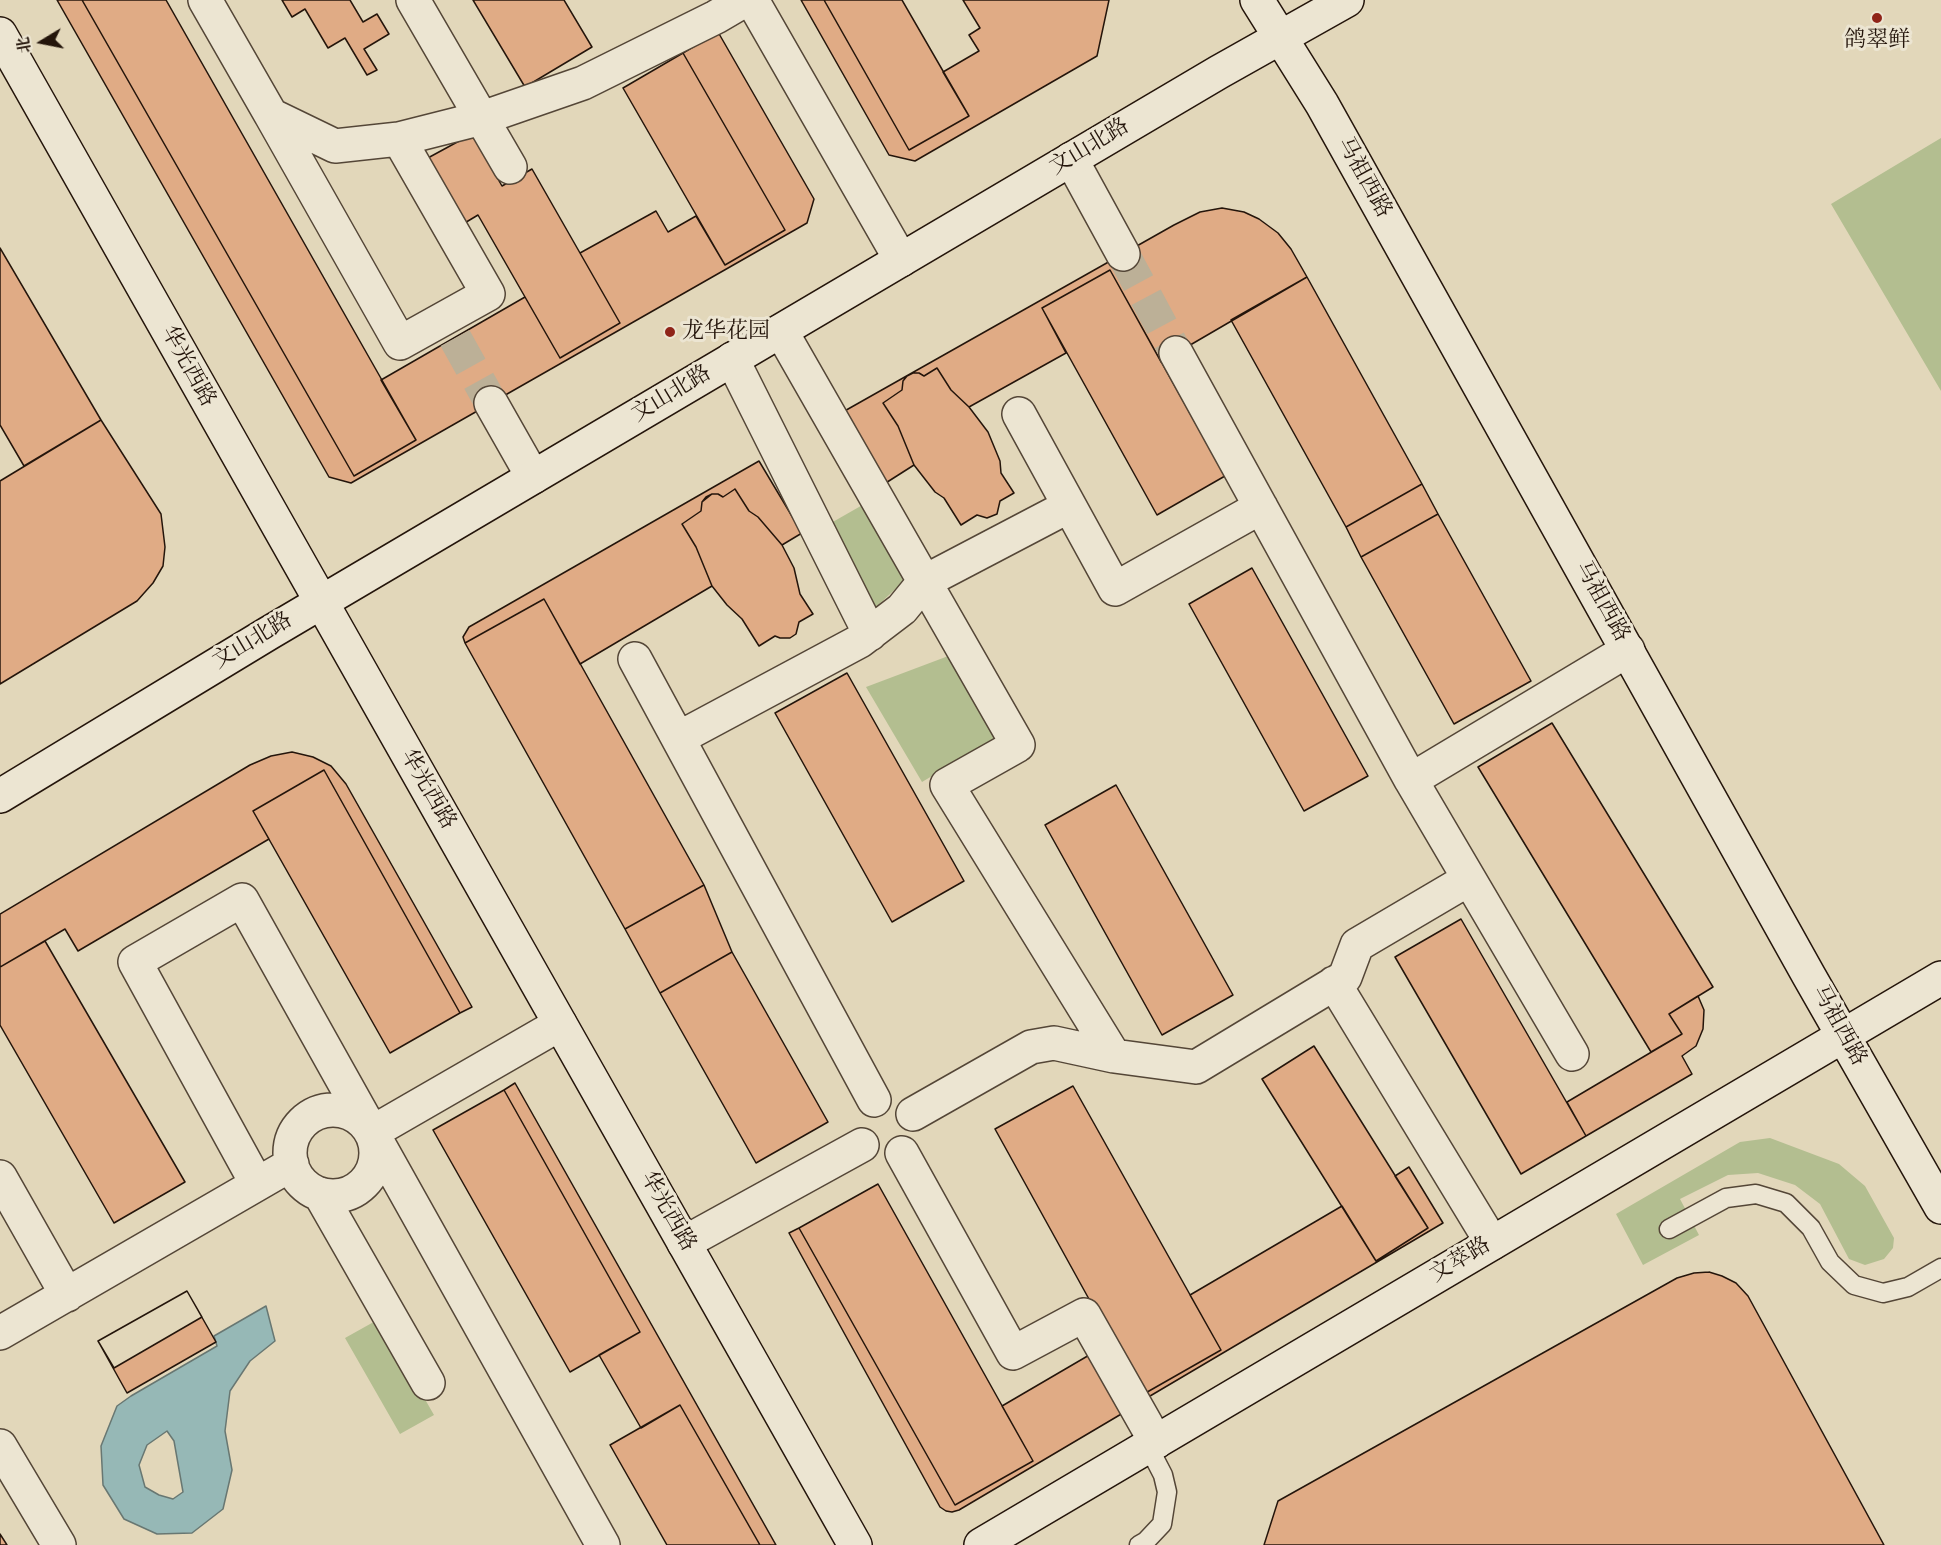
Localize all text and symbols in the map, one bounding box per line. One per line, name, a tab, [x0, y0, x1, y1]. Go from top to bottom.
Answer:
marker: 鸽翠鲜	[1870, 11, 1884, 25]
north arrow	[12, 12, 72, 72]
place label: 鸽翠鲜	[1844, 28, 1910, 54]
text: 北	[13, 36, 36, 55]
street label: 文山北路	[1045, 114, 1135, 182]
street label: 马祖西路	[1330, 133, 1396, 223]
place label: 龙华花园	[682, 319, 770, 345]
street label: 华光西路	[154, 322, 220, 412]
marker: 龙华花园	[663, 325, 677, 339]
street label: 文山北路	[627, 361, 717, 429]
street label: 马祖西路	[1568, 557, 1634, 647]
street label: 文山北路	[208, 608, 298, 676]
street label: 华光西路	[394, 745, 460, 835]
street label: 马祖西路	[1805, 981, 1871, 1071]
street label: 华光西路	[634, 1167, 700, 1257]
street label: 文萃路	[1426, 1233, 1496, 1289]

